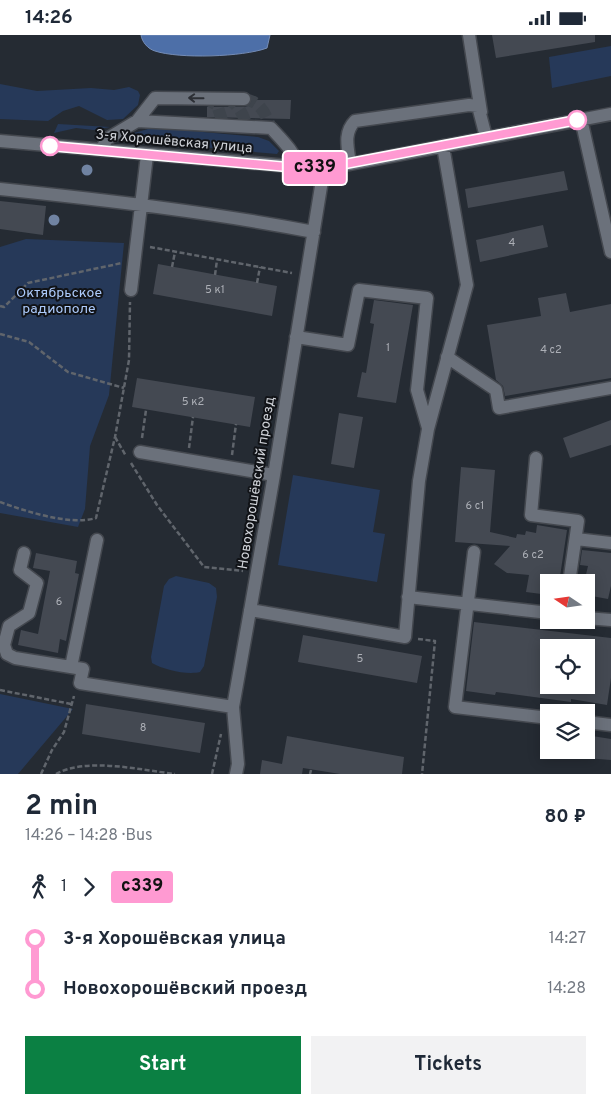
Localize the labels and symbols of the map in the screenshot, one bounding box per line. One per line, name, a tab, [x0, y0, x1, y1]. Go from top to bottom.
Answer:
one-way arrow	[188, 93, 204, 103]
unlabelled marker	[567, 110, 587, 130]
street label: 3-я Хорошёвская улица	[95, 127, 253, 157]
unlabelled marker	[40, 136, 60, 156]
line badge: с339	[280, 152, 350, 184]
house number: 4	[509, 236, 516, 250]
house number: 5 к1	[205, 283, 225, 297]
park label: Октябрьское радиополе	[16, 285, 102, 318]
house number: 1	[386, 341, 390, 355]
house number: 4 с2	[540, 343, 562, 357]
house number: 5 к2	[182, 395, 204, 409]
street label: Новохорошёвский проезд	[235, 395, 279, 571]
house number: 6 с1	[466, 499, 484, 513]
house number: 6 с2	[522, 548, 544, 562]
north arrow	[540, 574, 595, 629]
house number: 6	[56, 595, 62, 609]
house number: 5	[357, 652, 364, 666]
house number: 8	[140, 721, 146, 735]

